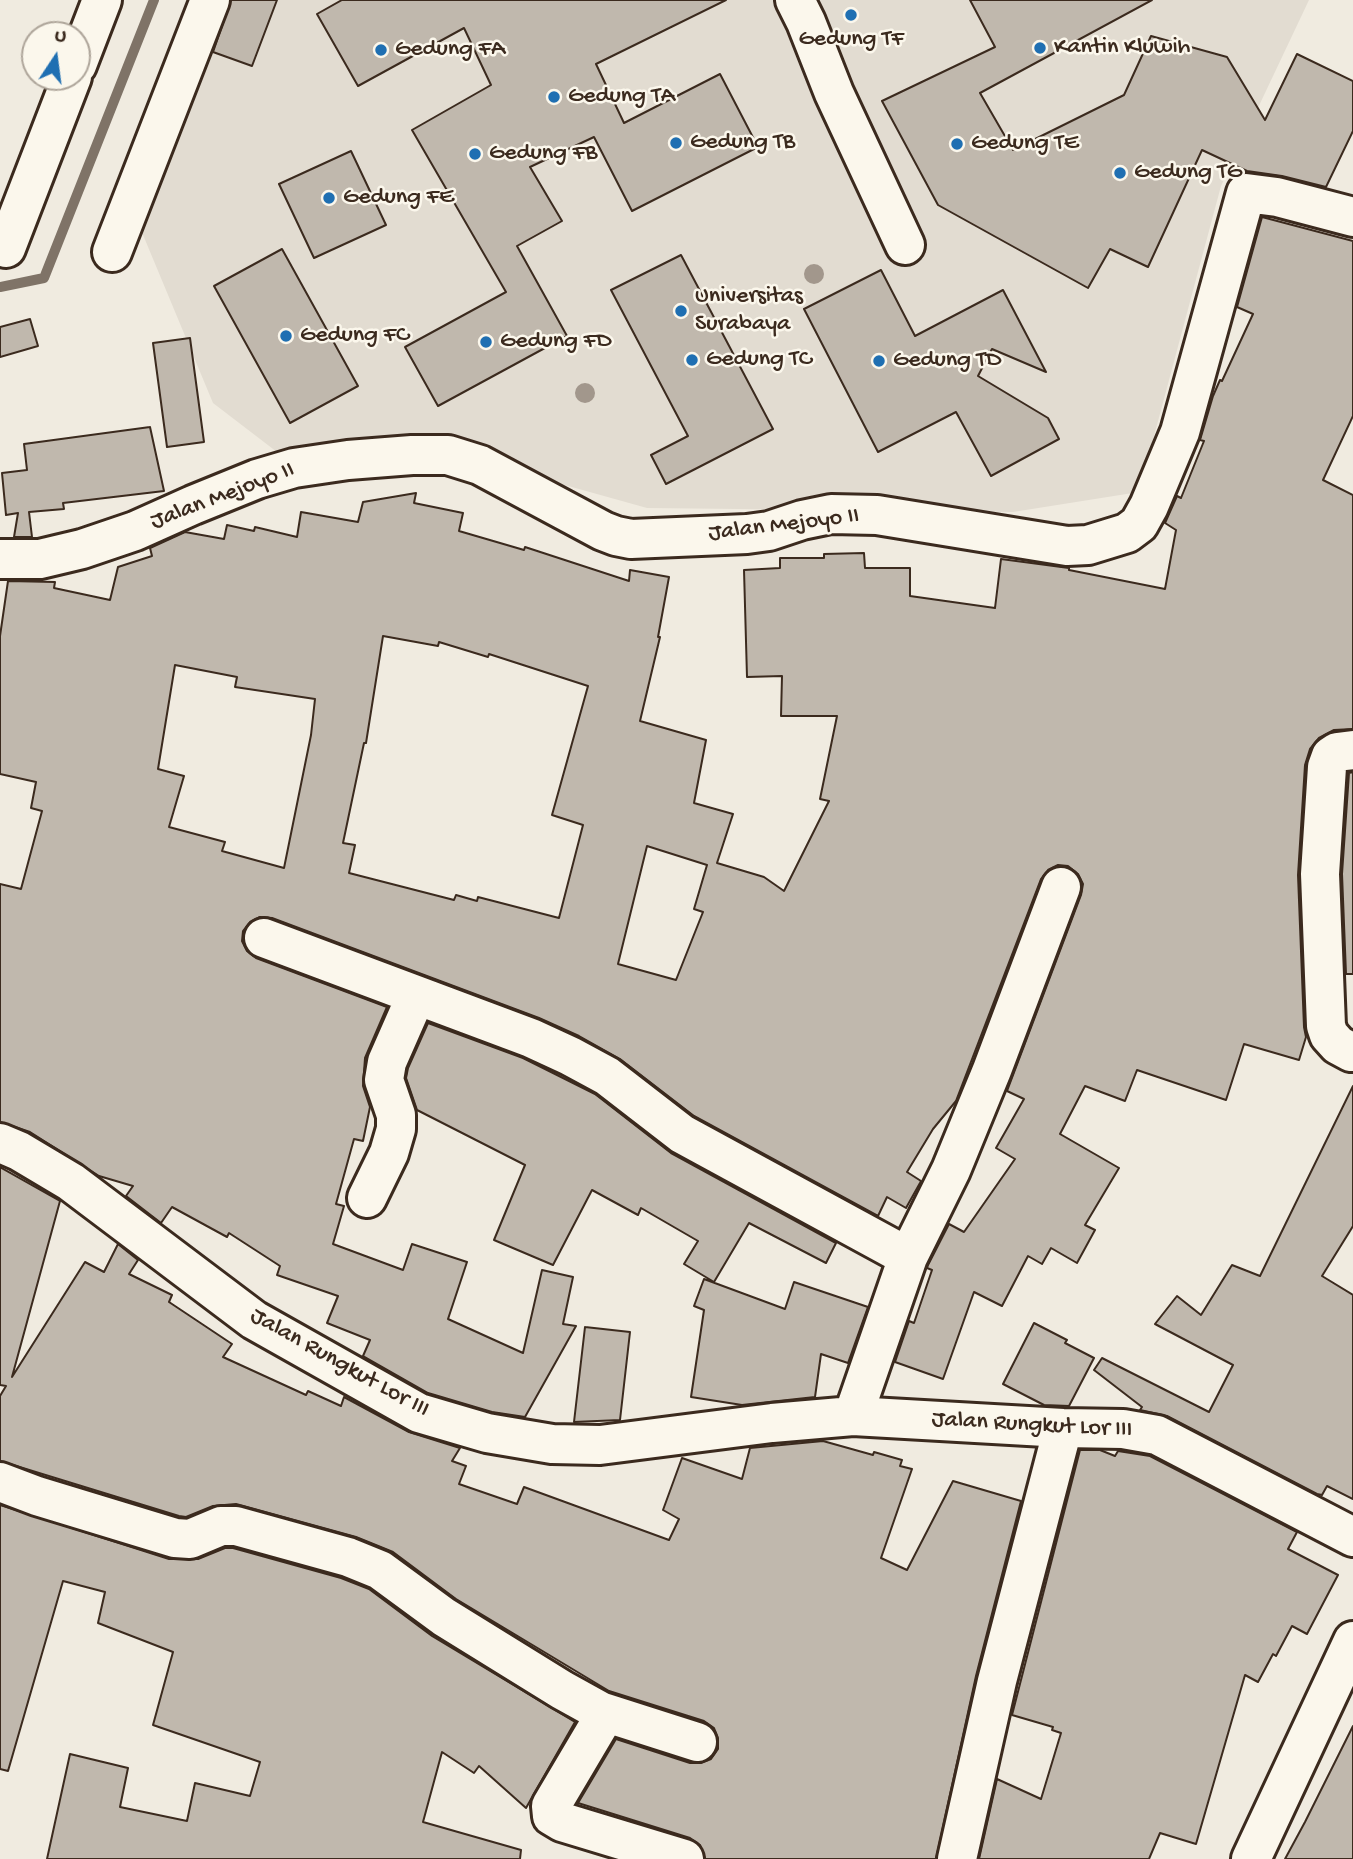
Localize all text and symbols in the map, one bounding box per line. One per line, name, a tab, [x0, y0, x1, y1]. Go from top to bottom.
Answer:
marker: Gedung TF	[843, 7, 859, 23]
north arrow	[21, 21, 91, 91]
text: U	[52, 25, 68, 49]
place label: Gedung TF	[798, 26, 904, 54]
place label: Kantin Kluwih	[1054, 34, 1190, 62]
place label: Gedung FA	[395, 36, 505, 64]
marker: Kantin Kluwih	[1032, 40, 1048, 56]
marker: Gedung FA	[373, 42, 389, 58]
place label: Gedung TA	[568, 83, 675, 111]
marker: Gedung TA	[546, 89, 562, 105]
place label: Gedung TB	[690, 129, 795, 157]
place label: Gedung TE	[971, 130, 1079, 158]
marker: Gedung TB	[668, 135, 684, 151]
marker: Gedung TE	[949, 136, 965, 152]
place label: Gedung FB	[489, 140, 597, 168]
marker: Gedung FB	[467, 146, 483, 162]
place label: Gedung TG	[1134, 159, 1242, 187]
marker: Gedung TG	[1112, 165, 1128, 181]
place label: Gedung FE	[343, 184, 454, 212]
marker: Gedung FE	[321, 190, 337, 206]
place label: Universitas Surabaya	[695, 283, 803, 339]
marker: Universitas Surabaya	[673, 303, 689, 319]
place label: Gedung FC	[300, 322, 409, 350]
marker: Gedung FC	[278, 328, 294, 344]
place label: Gedung FD	[500, 328, 612, 356]
marker: Gedung FD	[478, 334, 494, 350]
place label: Gedung TC	[706, 346, 812, 374]
place label: Gedung TD	[893, 347, 1001, 375]
marker: Gedung TC	[684, 352, 700, 368]
marker: Gedung TD	[871, 353, 887, 369]
street label: Jalan Mejoyo II	[147, 456, 299, 538]
street label: Jalan Mejoyo II	[707, 502, 861, 550]
street label: Jalan Rungkut Lor III	[244, 1303, 434, 1425]
street label: Jalan Rungkut Lor III	[931, 1406, 1133, 1446]

